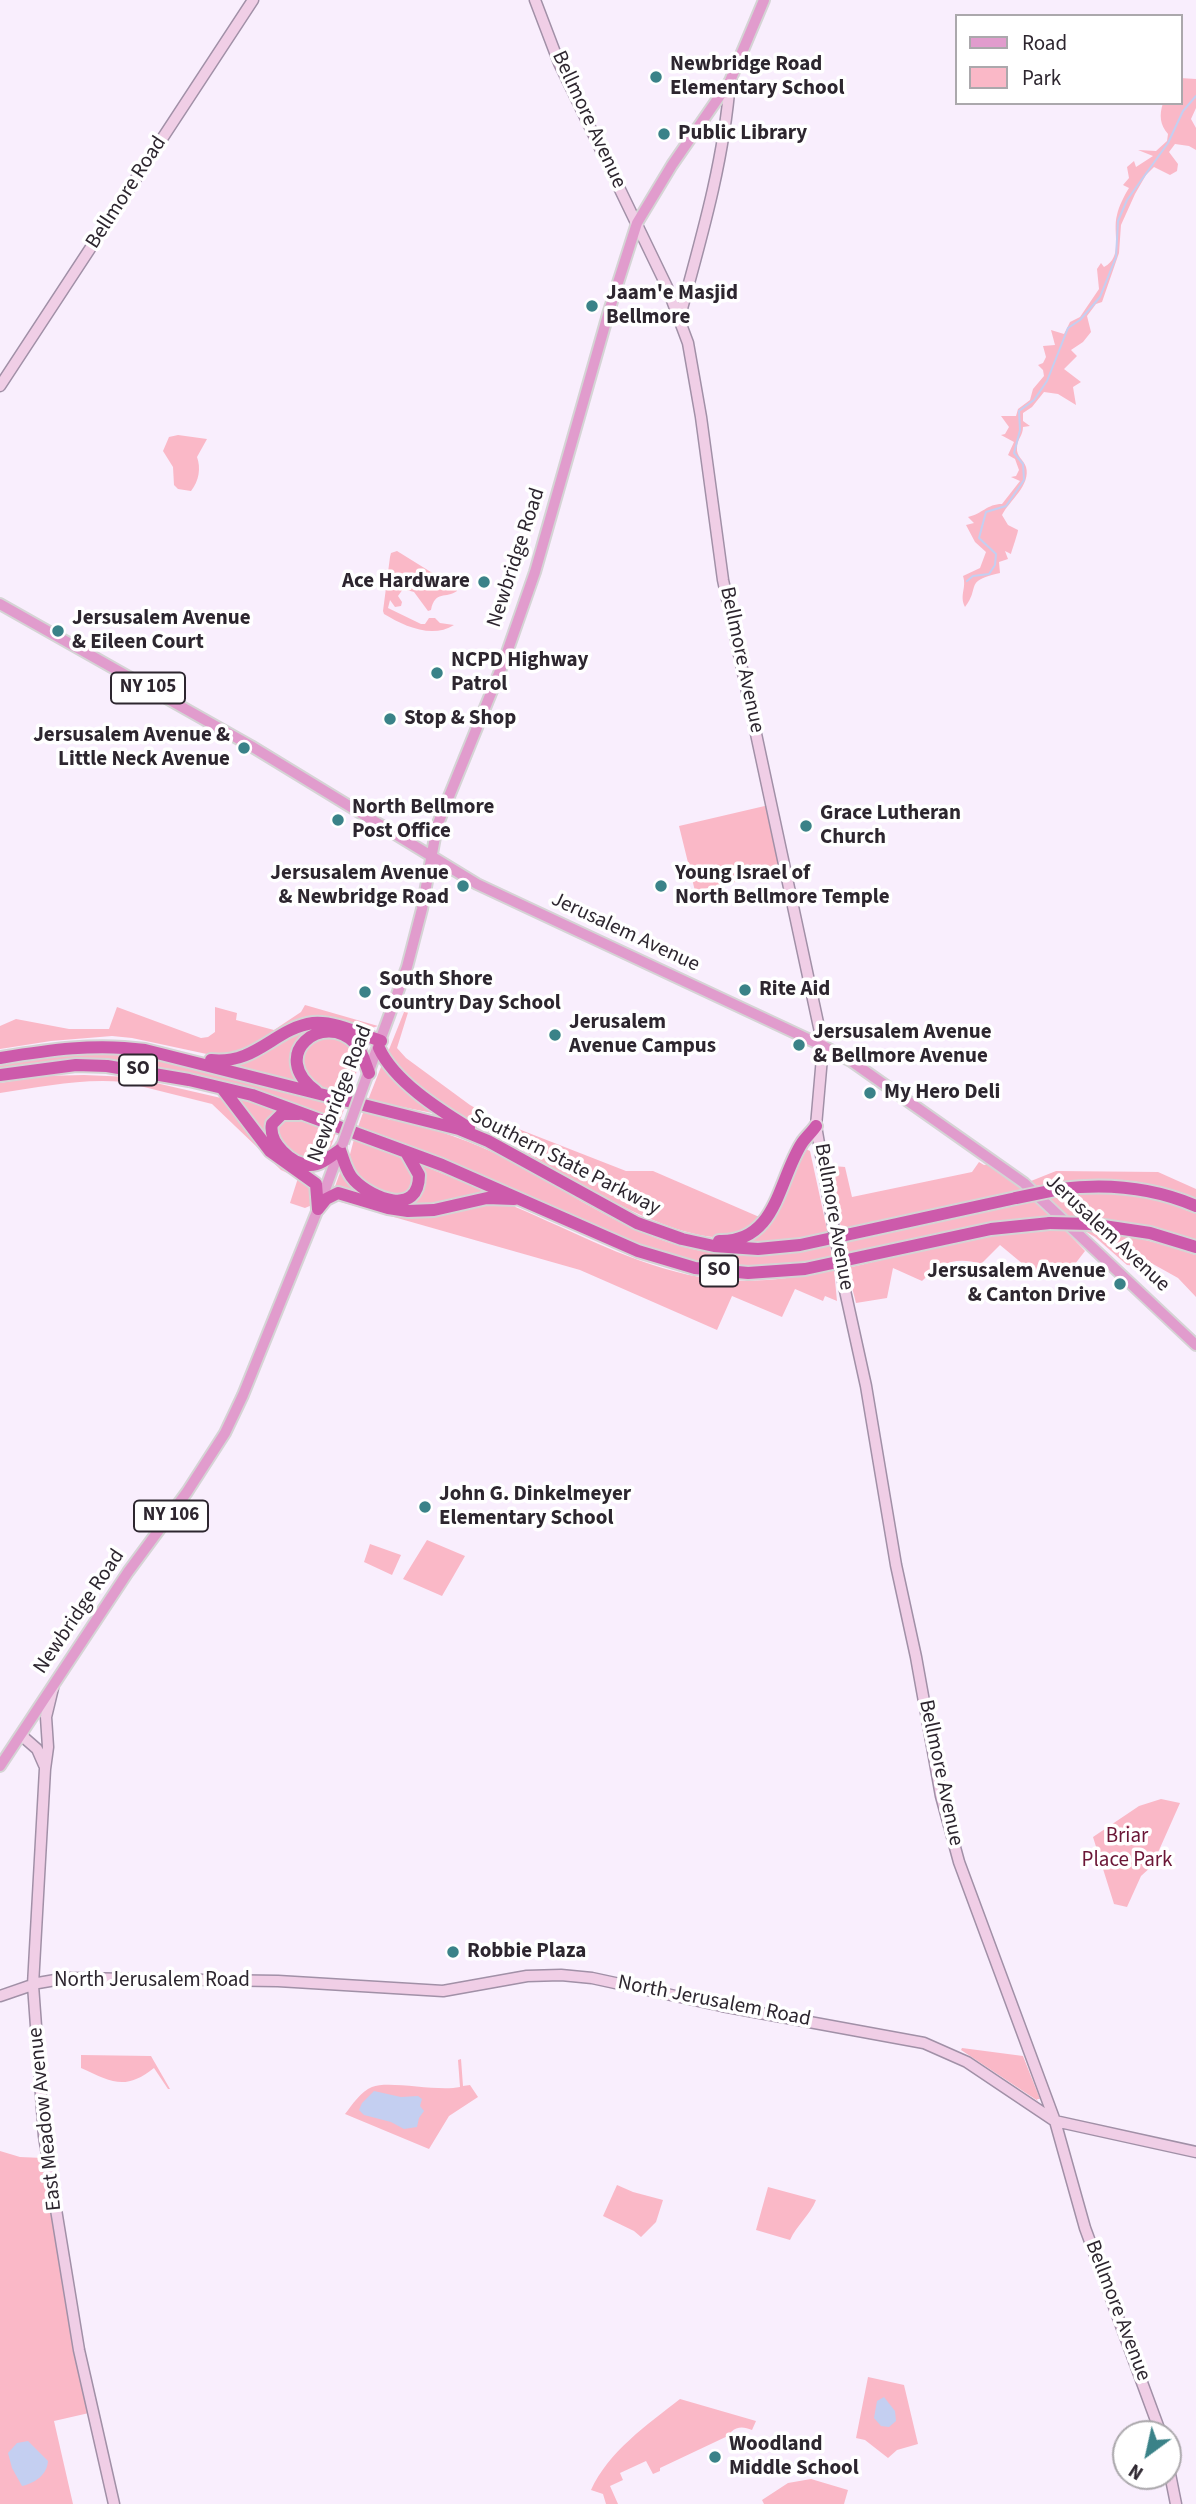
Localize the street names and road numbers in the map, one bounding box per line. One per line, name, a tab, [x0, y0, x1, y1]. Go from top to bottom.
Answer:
street label: Bellmore Avenue	[545, 47, 631, 193]
street label: Bellmore Road	[81, 132, 173, 254]
street label: Newbridge Road	[483, 485, 551, 631]
street label: Bellmore Avenue	[713, 585, 769, 735]
road number: NY 105	[111, 673, 185, 704]
street label: Jerusalem Avenue	[547, 888, 703, 978]
street label: Newbridge Road	[303, 1022, 379, 1166]
road number: SO	[119, 1054, 157, 1086]
street label: Southern State Parkway	[466, 1104, 664, 1222]
street label: Bellmore Avenue	[808, 1142, 858, 1292]
street label: Jerusalem Avenue	[1040, 1170, 1174, 1298]
road number: SO	[700, 1256, 738, 1287]
road number: NY 106	[134, 1500, 208, 1532]
street label: Newbridge Road	[29, 1545, 131, 1679]
street label: Bellmore Avenue	[912, 1698, 968, 1848]
street label: North Jerusalem Road	[54, 1968, 250, 1994]
street label: North Jerusalem Road	[615, 1971, 813, 2033]
street label: East Meadow Avenue	[24, 2026, 68, 2212]
street label: Bellmore Avenue	[1079, 2237, 1155, 2385]

